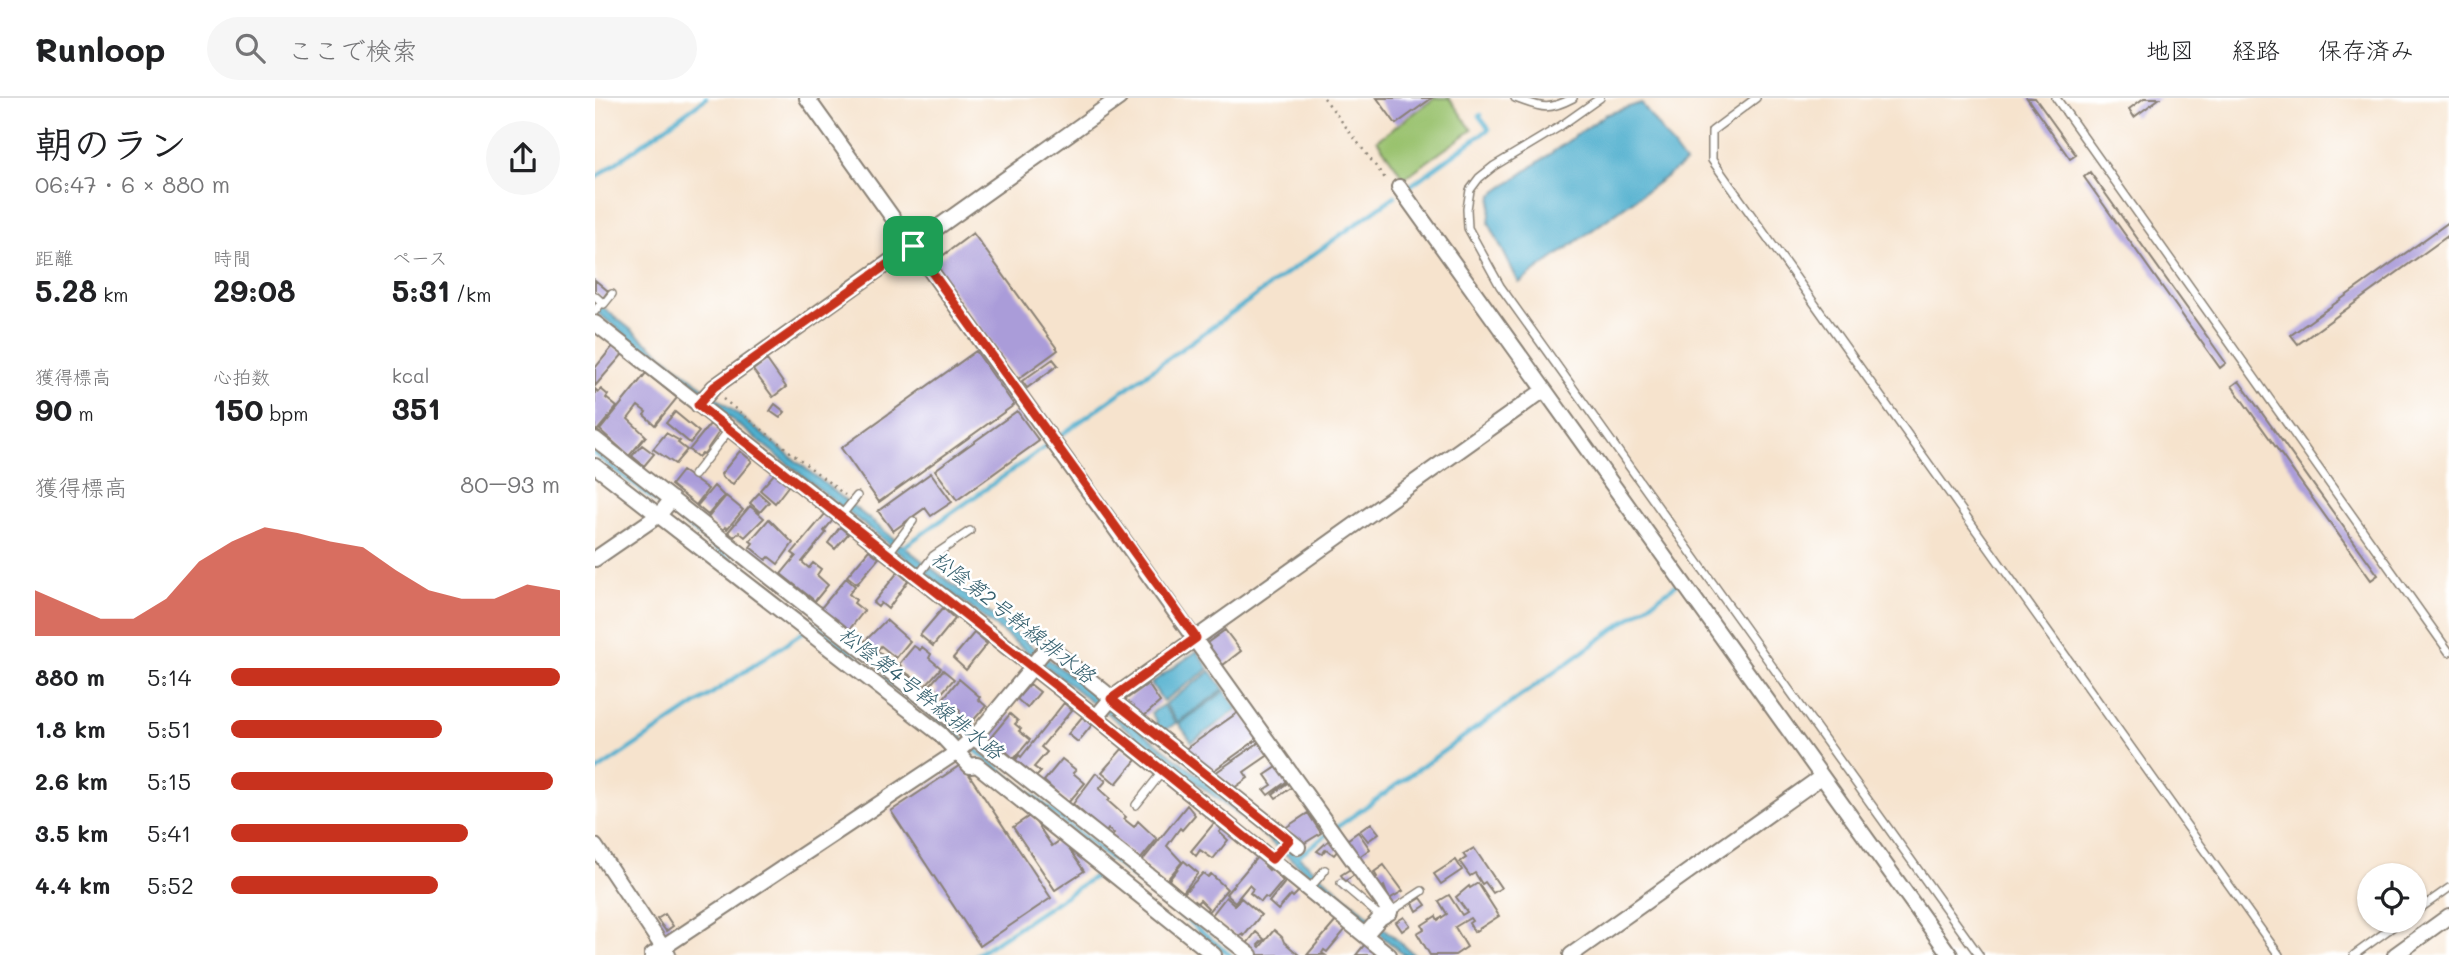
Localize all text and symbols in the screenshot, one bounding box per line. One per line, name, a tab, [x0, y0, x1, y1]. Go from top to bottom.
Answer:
search box	[207, 17, 697, 80]
text: Runloop	[35, 27, 165, 70]
icon: search	[231, 29, 269, 67]
text: ここで検索	[287, 33, 417, 67]
text: 地図	[2146, 34, 2194, 65]
text: 経路	[2232, 34, 2280, 65]
text: 保存済み	[2318, 34, 2414, 65]
text: 朝のラン	[35, 118, 187, 168]
button: share	[486, 121, 560, 195]
text: 06:47 · 6 × 880 m	[35, 169, 230, 199]
pin	[883, 216, 943, 276]
icon: arrive	[894, 227, 932, 265]
text: 距離	[35, 245, 73, 270]
text: 時間	[213, 245, 251, 270]
text: ペース	[392, 245, 448, 270]
text: 5.28	[35, 270, 97, 310]
text: 29:08	[213, 270, 296, 310]
text: 5:31	[392, 270, 450, 310]
text: km	[97, 282, 128, 307]
text: /km	[450, 282, 491, 307]
text: kcal	[392, 363, 430, 388]
text: 獲得標高	[35, 364, 111, 389]
text: 心拍数	[213, 364, 270, 389]
text: 351	[392, 388, 440, 428]
text: 90	[35, 389, 72, 429]
text: 150	[213, 389, 263, 429]
text: m	[72, 401, 94, 426]
text: bpm	[263, 401, 309, 426]
text: 80–93 m	[460, 469, 560, 499]
text: 獲得標高	[35, 472, 127, 502]
water label: 松陰第2号幹線排水路	[927, 544, 1102, 689]
water label: 松陰第4号幹線排水路	[834, 619, 1010, 765]
text: 880 m	[35, 662, 105, 692]
text: 5:14	[147, 662, 191, 692]
text: 1.8 km	[35, 714, 105, 744]
text: 5:51	[147, 714, 191, 744]
text: 2.6 km	[35, 766, 108, 796]
text: 5:15	[147, 766, 191, 796]
text: 3.5 km	[35, 818, 108, 848]
text: 5:41	[147, 818, 191, 848]
map controls	[2357, 863, 2427, 933]
button: locate	[2357, 863, 2427, 933]
text: 4.4 km	[35, 870, 110, 900]
text: 5:52	[147, 870, 194, 900]

